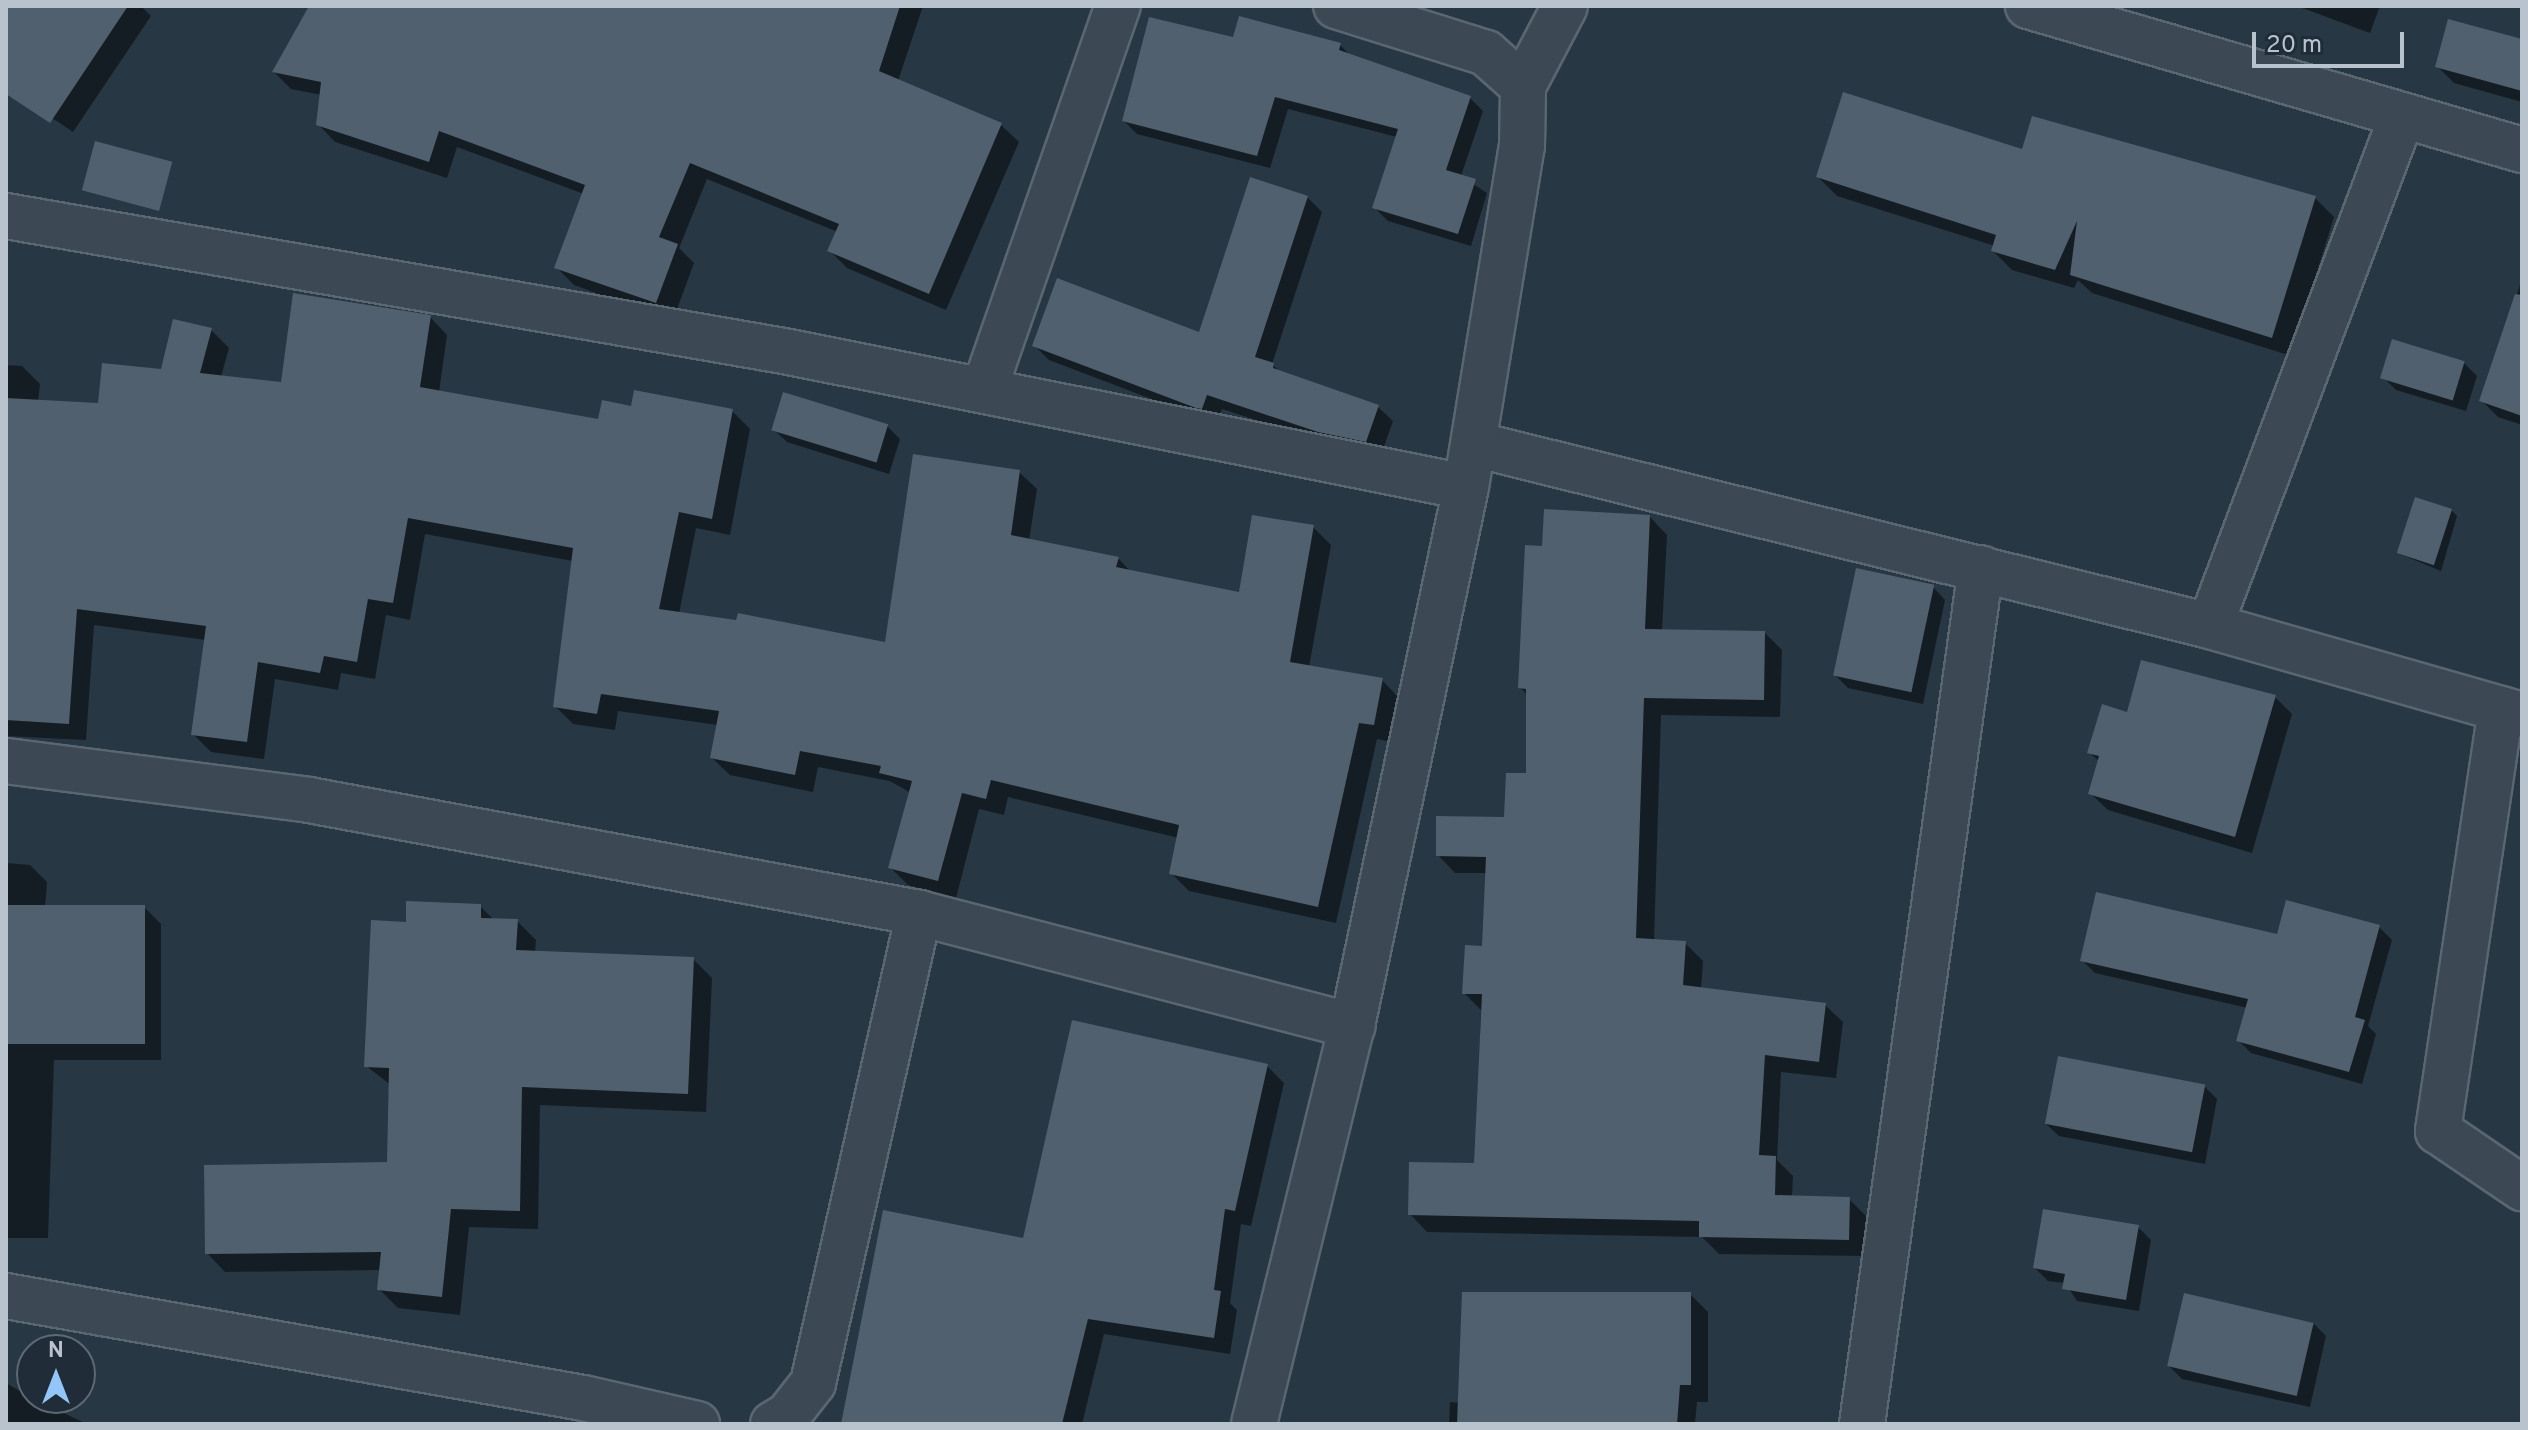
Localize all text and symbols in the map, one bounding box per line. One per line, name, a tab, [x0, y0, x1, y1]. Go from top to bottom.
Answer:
scale bar	[2256, 16, 2408, 66]
text: 20 m	[2266, 31, 2322, 61]
north arrow	[16, 1334, 96, 1414]
text: N	[48, 1338, 64, 1365]

